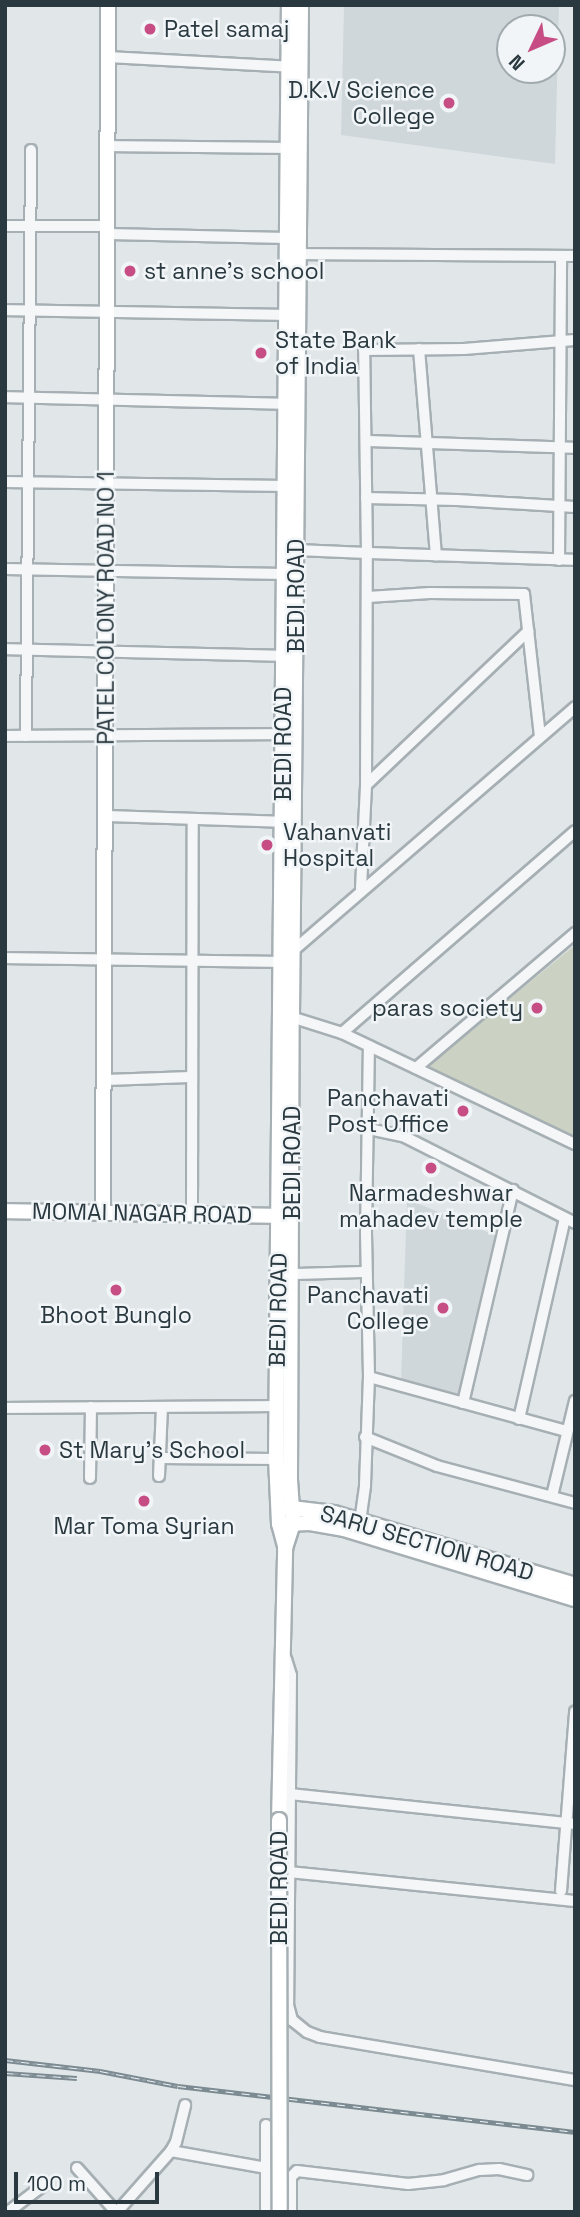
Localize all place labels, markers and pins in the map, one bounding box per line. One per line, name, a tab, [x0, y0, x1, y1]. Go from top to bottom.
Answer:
place label: Patel samaj	[164, 15, 289, 43]
marker: Patel samaj	[142, 21, 158, 37]
place label: D.K.V Science College	[288, 76, 435, 130]
marker: D.K.V Science College	[441, 95, 457, 111]
place label: st anne's school	[144, 257, 324, 285]
marker: st anne's school	[122, 263, 138, 279]
place label: State Bank of India	[275, 326, 397, 380]
marker: State Bank of India	[253, 345, 269, 361]
place label: Vahanvati Hospital	[283, 818, 391, 872]
marker: Vahanvati Hospital	[257, 835, 277, 855]
place label: paras society	[372, 994, 523, 1022]
marker: paras society	[529, 1000, 545, 1016]
place label: Panchavati Post Office	[327, 1084, 449, 1138]
marker: Panchavati Post Office	[455, 1103, 471, 1119]
marker: Narmadeshwar mahadev temple	[423, 1160, 439, 1176]
place label: Narmadeshwar mahadev temple	[339, 1179, 523, 1233]
place label: Panchavati College	[307, 1281, 429, 1335]
marker: Bhoot Bunglo	[108, 1282, 124, 1298]
marker: Panchavati College	[435, 1300, 451, 1316]
place label: Bhoot Bunglo	[40, 1301, 192, 1329]
place label: St Mary's School	[59, 1436, 245, 1464]
marker: St Mary's School	[37, 1442, 53, 1458]
marker: Mar Toma Syrian	[136, 1493, 152, 1509]
place label: Mar Toma Syrian	[53, 1512, 235, 1540]

